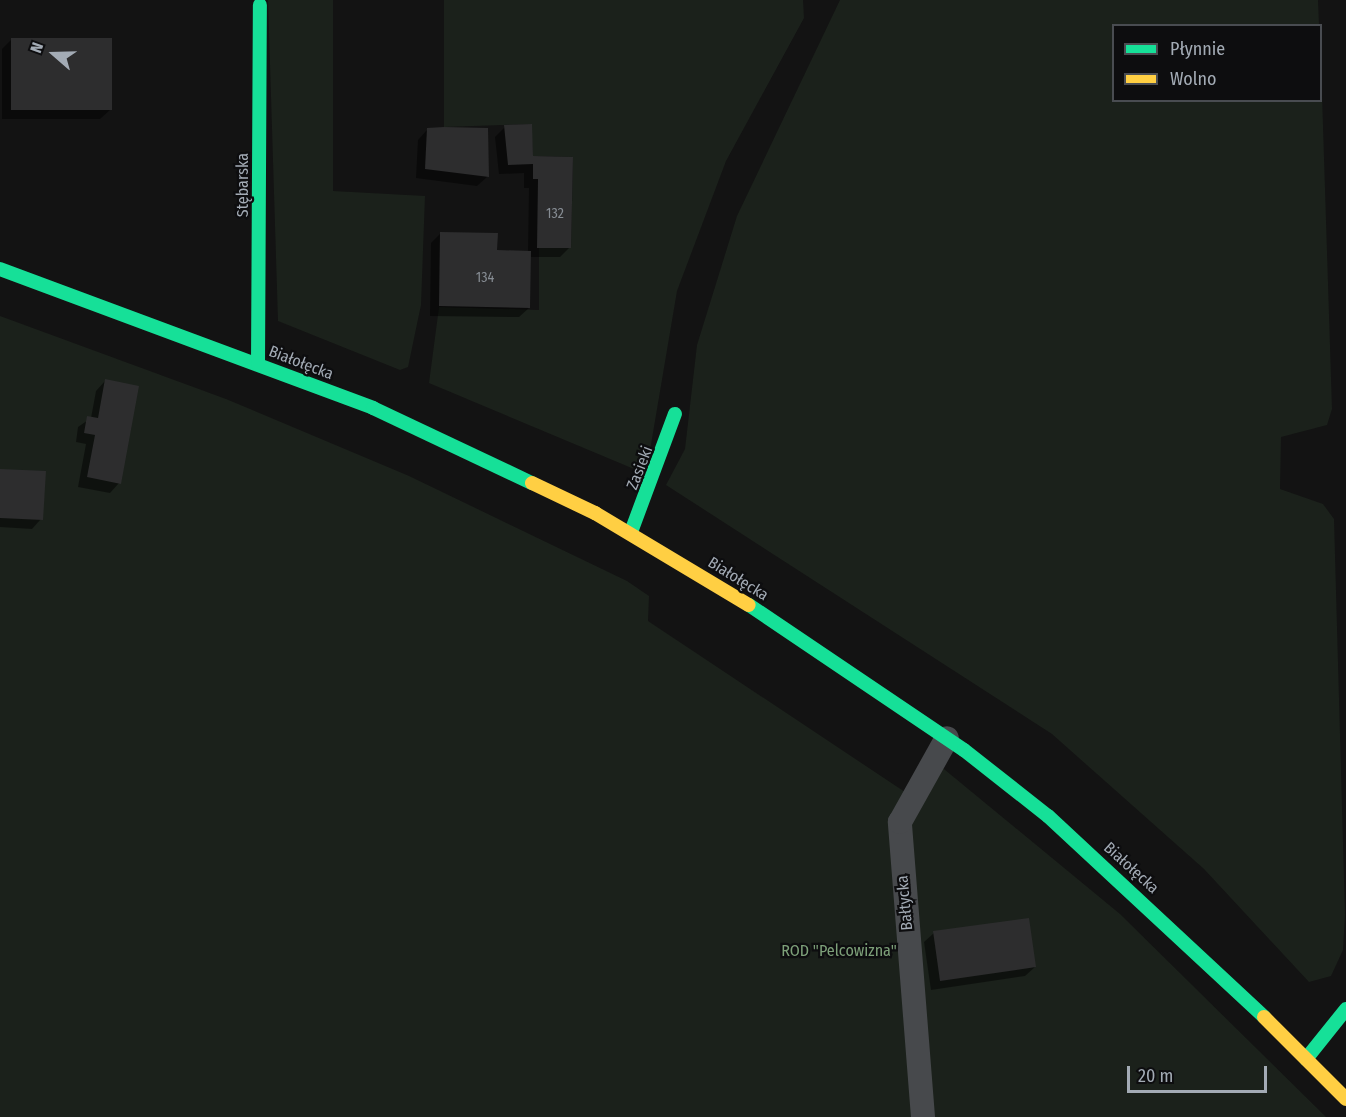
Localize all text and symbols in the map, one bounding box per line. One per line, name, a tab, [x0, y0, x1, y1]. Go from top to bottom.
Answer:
north arrow	[24, 24, 84, 84]
legend	[1112, 24, 1322, 102]
text: Płynnie	[1170, 38, 1225, 60]
text: N	[26, 40, 47, 55]
text: Wolno	[1170, 68, 1216, 90]
street label: Stębarska	[233, 153, 253, 217]
house number: 132	[546, 206, 564, 222]
house number: 134	[476, 270, 494, 286]
street label: Białołęcka	[266, 342, 336, 384]
street label: Zasieki	[623, 443, 657, 493]
street label: Białołęcka	[704, 553, 772, 605]
street label: Białołęcka	[1099, 838, 1163, 898]
street label: Bałtycka	[893, 875, 917, 931]
park label: ROD "Pelcowizna"	[781, 941, 897, 961]
scale bar	[1130, 1054, 1270, 1092]
text: 20 m	[1138, 1065, 1173, 1087]

